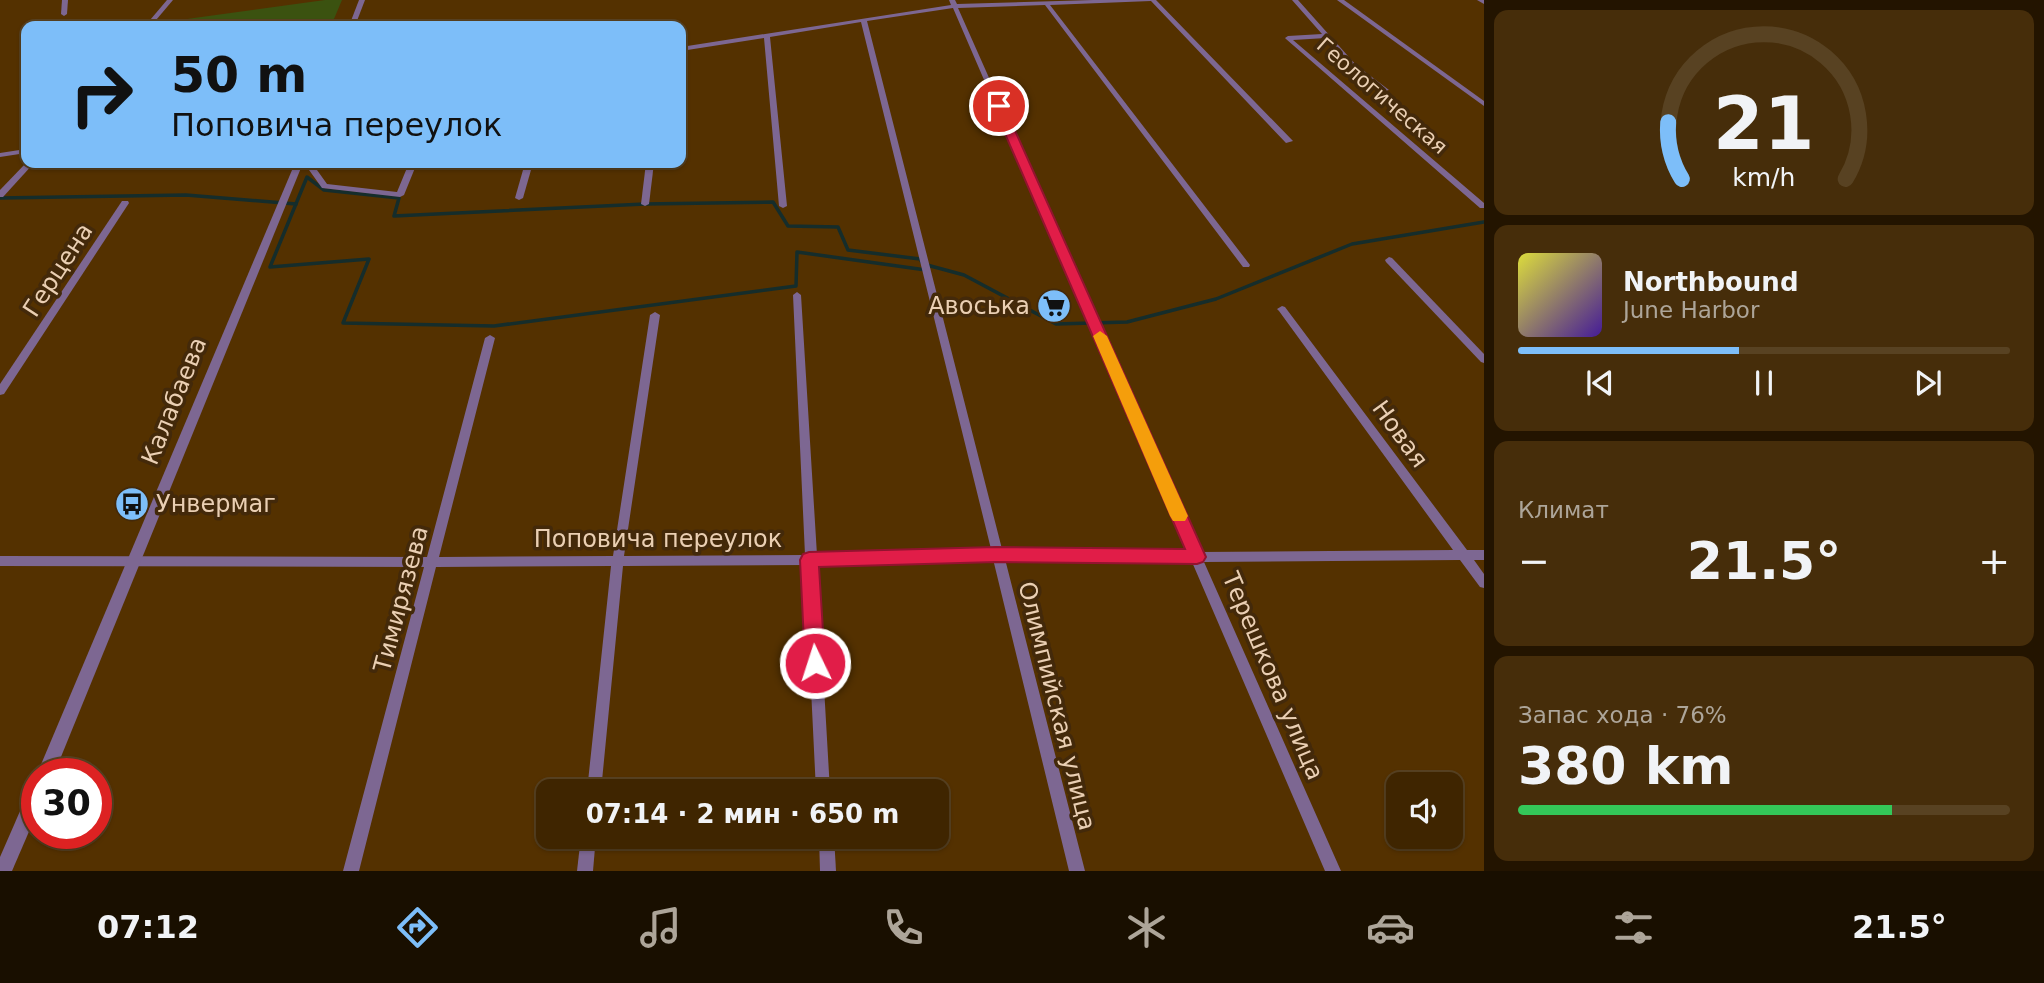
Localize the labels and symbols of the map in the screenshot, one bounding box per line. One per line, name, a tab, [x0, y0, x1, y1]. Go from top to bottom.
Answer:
street label: Геологическая	[1312, 33, 1452, 159]
pin	[969, 76, 1029, 136]
street label: Герцена	[17, 218, 99, 322]
supermarket icon: Авоська	[1035, 287, 1073, 325]
place label: Авоська	[928, 292, 1030, 320]
street label: Калабаева	[136, 333, 212, 469]
street label: Новая	[1366, 395, 1434, 473]
bus stop icon: Унвермаг	[113, 485, 151, 523]
place label: Унвермаг	[156, 490, 276, 518]
street label: Тимирязева	[368, 523, 434, 676]
street label: Поповича переулок	[534, 525, 782, 553]
street label: Терешкова улица	[1216, 567, 1329, 784]
street label: Олимпийская улица	[1013, 579, 1101, 833]
position arrow	[778, 626, 852, 700]
speed limit sign: 30	[21, 758, 112, 849]

